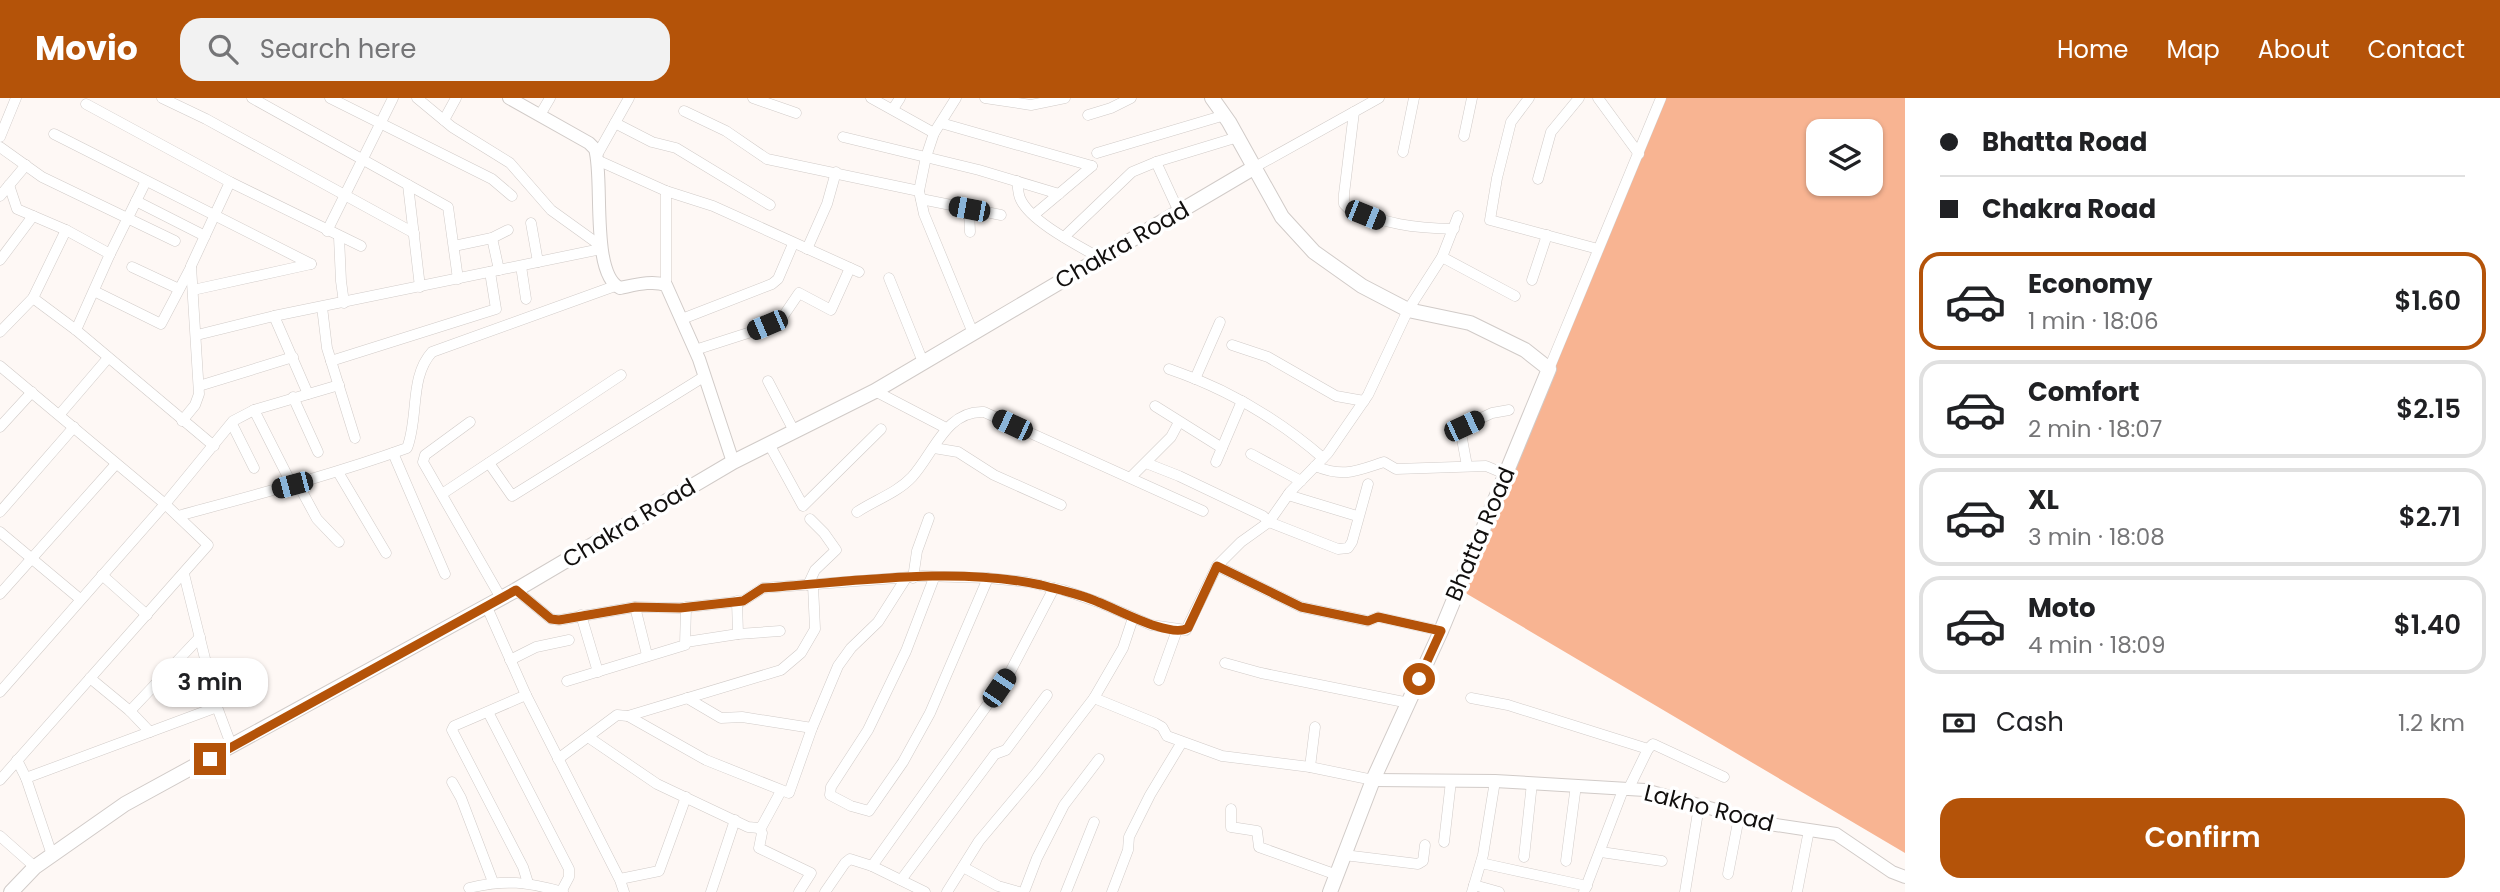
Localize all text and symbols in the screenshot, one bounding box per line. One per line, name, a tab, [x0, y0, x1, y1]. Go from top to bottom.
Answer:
search box	[180, 18, 670, 81]
text: Movio	[35, 25, 138, 72]
icon: search	[204, 30, 242, 68]
text: Search here	[260, 31, 416, 67]
text: Home	[2057, 33, 2129, 66]
text: Map	[2167, 33, 2220, 66]
text: About	[2258, 33, 2329, 66]
text: Contact	[2367, 33, 2465, 66]
map controls	[1806, 119, 1883, 196]
button: layers	[1806, 119, 1883, 196]
text: Bhatta Road	[1982, 124, 2147, 160]
text: Chakra Road	[1982, 191, 2156, 227]
street label: Chakra Road	[1049, 194, 1195, 296]
car	[947, 195, 992, 223]
car	[1342, 197, 1389, 233]
text: Economy	[2028, 266, 2152, 302]
icon: car	[1944, 270, 2007, 333]
text: $1.60	[2394, 283, 2461, 319]
text: 1 min · 18:06	[2028, 305, 2159, 337]
car	[744, 307, 791, 343]
text: Comfort	[2028, 374, 2140, 410]
icon: car	[1944, 378, 2007, 441]
text: $2.15	[2396, 391, 2461, 427]
car	[989, 407, 1036, 443]
car	[1441, 408, 1488, 444]
text: 2 min · 18:07	[2028, 413, 2162, 445]
street label: Bhatta Road	[1437, 462, 1523, 606]
car	[269, 469, 316, 501]
street label: Chakra Road	[556, 471, 702, 575]
text: XL	[2028, 482, 2059, 518]
icon: car	[1944, 486, 2007, 549]
text: $2.71	[2399, 499, 2461, 535]
text: 3 min · 18:08	[2028, 521, 2165, 553]
text: Moto	[2028, 590, 2096, 626]
icon: car	[1944, 594, 2007, 657]
text: $1.40	[2394, 607, 2461, 643]
text: 4 min · 18:09	[2028, 629, 2166, 661]
callout: 3 min	[152, 658, 268, 706]
route start	[1403, 663, 1435, 695]
car	[979, 665, 1020, 711]
text: 3 min	[178, 666, 242, 698]
icon: cash	[1940, 704, 1978, 742]
text: Cash	[1996, 704, 2064, 740]
text: 1.2 km	[2398, 707, 2465, 739]
route end	[194, 743, 226, 775]
street label: Lakho Road	[1641, 776, 1777, 840]
button: Confirm	[1940, 798, 2465, 878]

